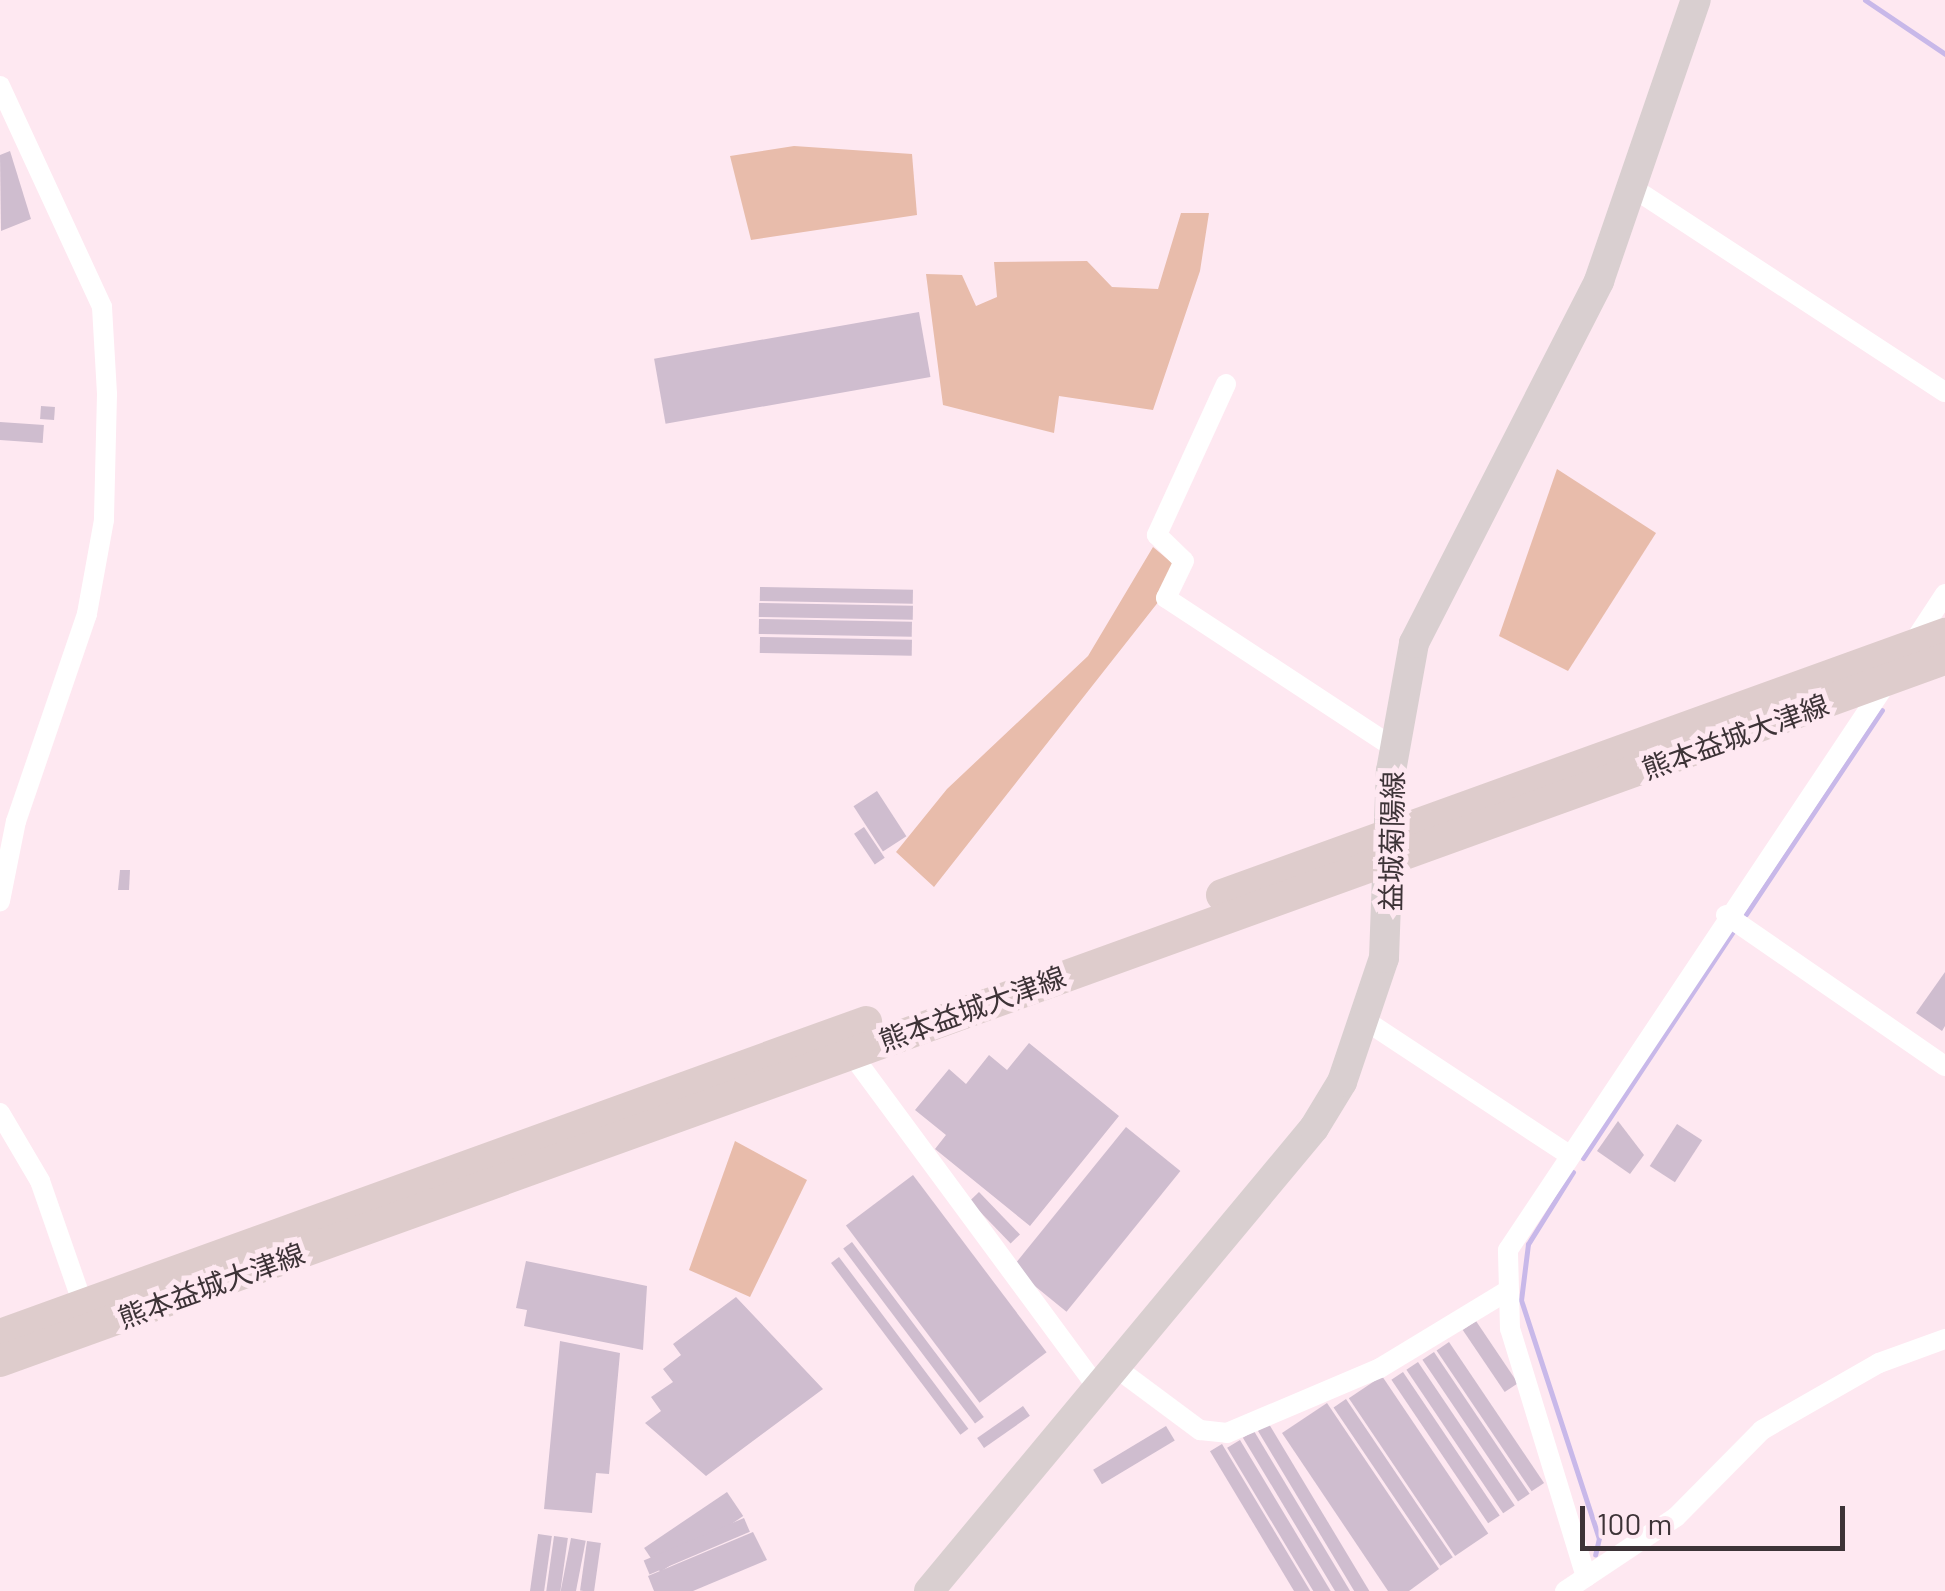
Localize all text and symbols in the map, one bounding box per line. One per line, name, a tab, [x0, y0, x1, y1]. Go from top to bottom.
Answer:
street label: 熊本益城大津線	[1637, 687, 1833, 785]
street label: 益城菊陽線	[1373, 771, 1409, 911]
street label: 熊本益城大津線	[874, 959, 1070, 1057]
street label: 熊本益城大津線	[113, 1236, 309, 1334]
scale bar	[1585, 1486, 1850, 1548]
text: 100 m	[1597, 1505, 1672, 1541]

